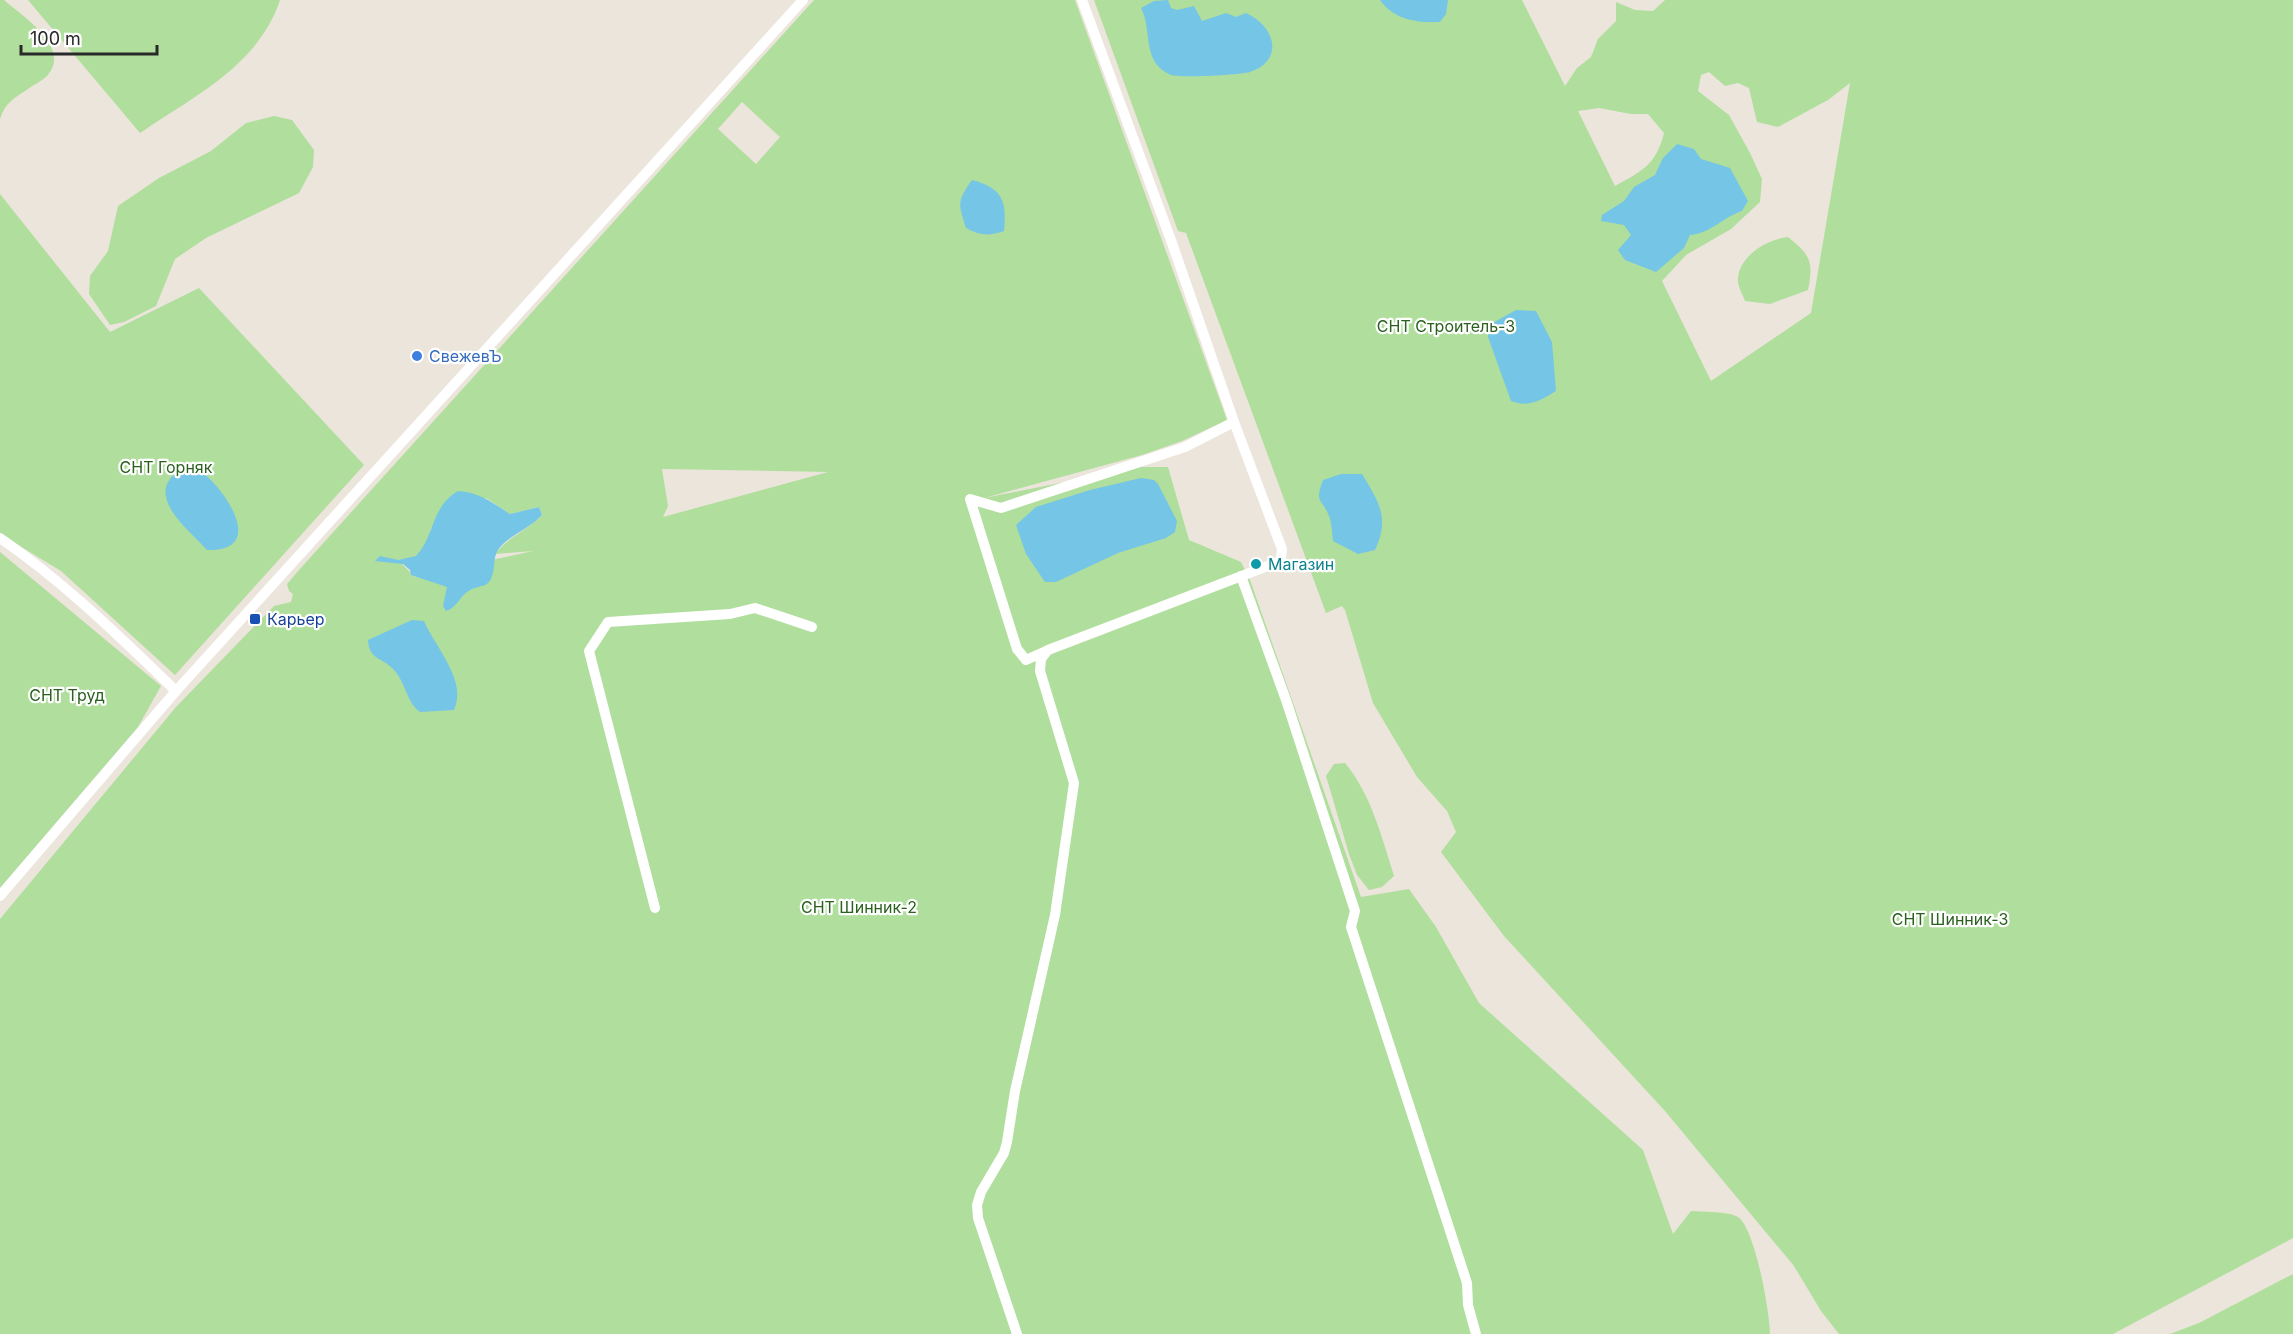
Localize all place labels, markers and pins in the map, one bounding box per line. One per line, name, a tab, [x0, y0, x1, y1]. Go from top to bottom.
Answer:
place label: СвежевЪ	[429, 346, 502, 366]
marker: СвежевЪ	[410, 349, 424, 363]
place label: Магазин	[1268, 554, 1334, 574]
marker: Магазин	[1249, 557, 1263, 571]
place label: Карьер	[267, 609, 325, 629]
marker: Карьер	[248, 612, 262, 626]

